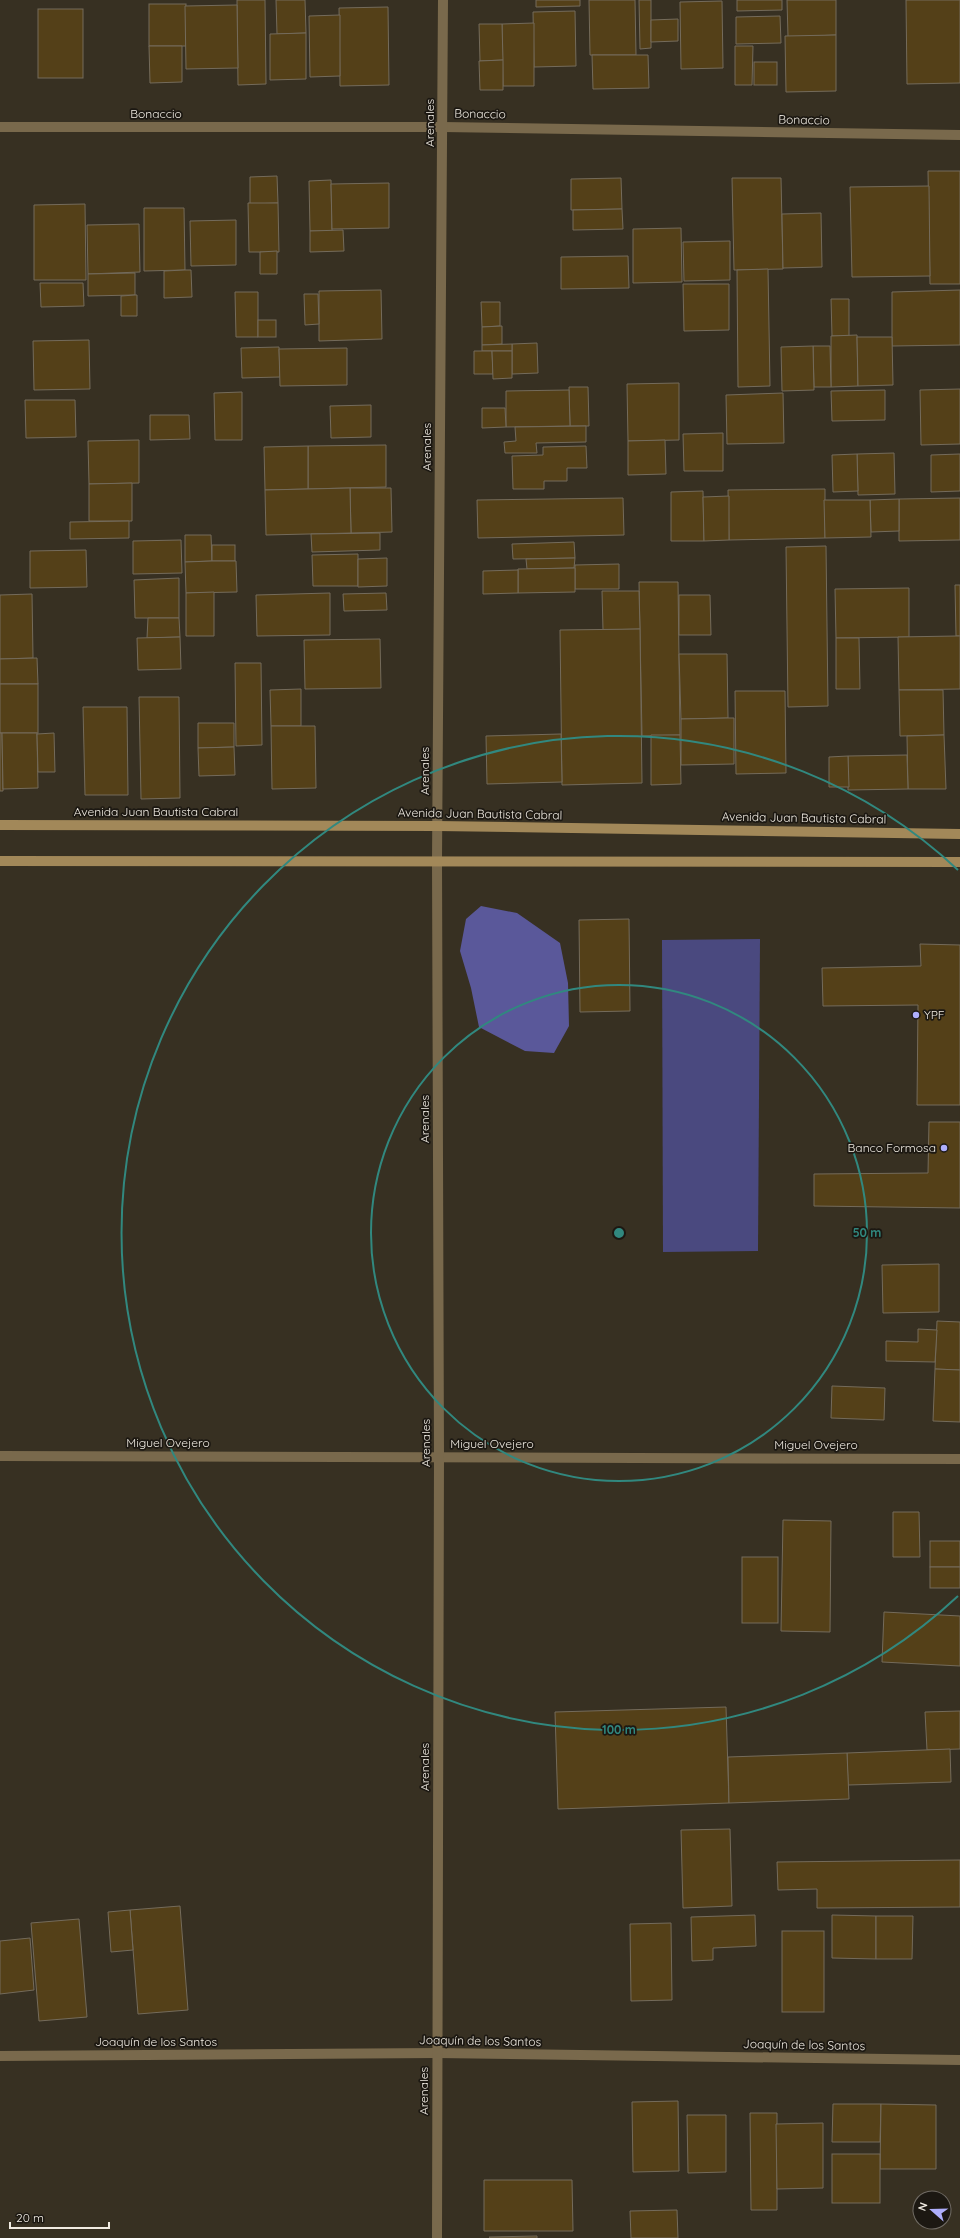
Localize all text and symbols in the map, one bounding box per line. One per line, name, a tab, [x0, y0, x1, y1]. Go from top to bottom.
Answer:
street label: Arenales	[422, 99, 437, 147]
street label: Bonaccio	[130, 106, 182, 121]
street label: Bonaccio	[454, 106, 506, 121]
street label: Bonaccio	[778, 112, 830, 127]
street label: Arenales	[419, 423, 434, 471]
street label: Arenales	[417, 747, 432, 795]
street label: Avenida Juan Bautista Cabral	[74, 804, 238, 819]
street label: Avenida Juan Bautista Cabral	[398, 805, 562, 822]
street label: Avenida Juan Bautista Cabral	[722, 809, 886, 826]
place label: YPF	[924, 1007, 945, 1022]
marker: YPF	[911, 1010, 921, 1020]
street label: Arenales	[417, 1095, 432, 1143]
place label: Banco Formosa	[848, 1140, 936, 1155]
marker: Banco Formosa	[939, 1143, 949, 1153]
text: 50 m	[853, 1225, 881, 1240]
centre of rings	[612, 1226, 626, 1240]
street label: Arenales	[418, 1419, 433, 1467]
street label: Miguel Ovejero	[126, 1435, 210, 1450]
street label: Miguel Ovejero	[450, 1436, 534, 1451]
street label: Miguel Ovejero	[774, 1437, 858, 1452]
text: 100 m	[602, 1722, 636, 1737]
street label: Arenales	[417, 1743, 432, 1791]
street label: Joaquín de los Santos	[419, 2032, 542, 2049]
street label: Joaquín de los Santos	[95, 2034, 217, 2049]
street label: Joaquín de los Santos	[743, 2036, 866, 2053]
street label: Arenales	[416, 2067, 431, 2115]
north arrow	[912, 2190, 952, 2230]
text: N	[915, 2200, 931, 2213]
scale bar	[10, 2204, 109, 2230]
text: 20 m	[16, 2210, 44, 2225]

